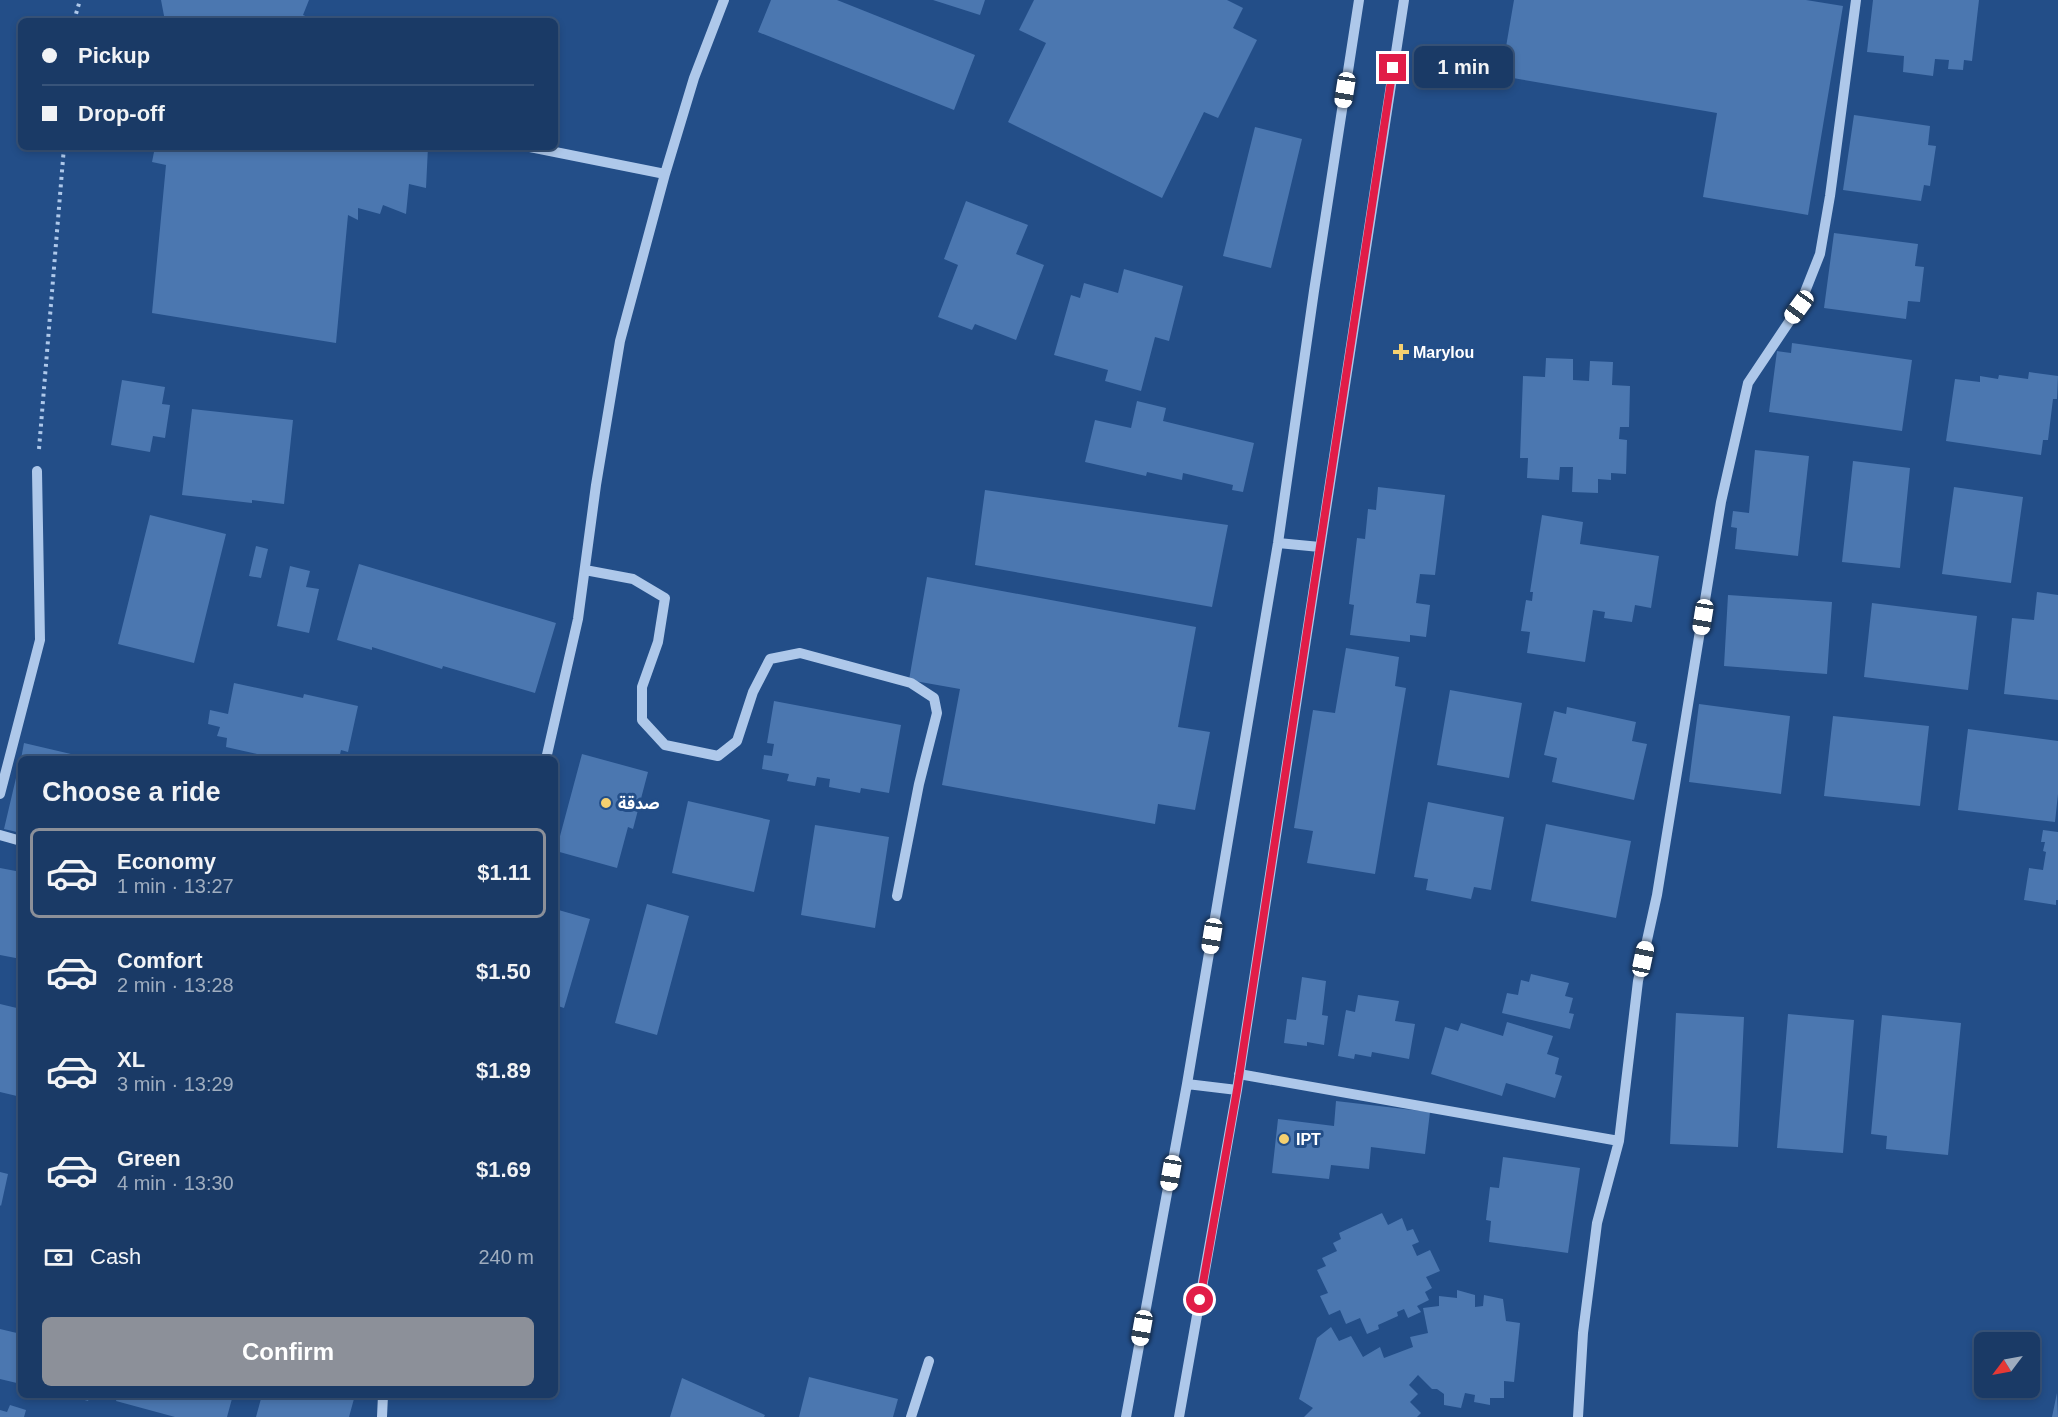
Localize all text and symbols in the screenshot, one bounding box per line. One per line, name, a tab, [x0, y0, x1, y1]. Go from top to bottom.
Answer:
text: Pickup	[78, 43, 150, 68]
callout: 1 min	[1414, 47, 1513, 89]
route end	[1379, 54, 1406, 81]
text: 1 min	[1437, 56, 1490, 78]
car	[1333, 71, 1357, 109]
text: Drop-off	[78, 101, 165, 126]
car	[1781, 287, 1817, 327]
place label: Marylou	[1413, 344, 1474, 361]
marker: Marylou	[1394, 345, 1408, 359]
car	[1691, 598, 1715, 636]
text: Choose a ride	[42, 777, 221, 807]
place label: صدقة	[618, 795, 660, 812]
marker: صدقة	[599, 796, 613, 810]
icon: car	[45, 846, 99, 900]
text: Economy	[117, 849, 216, 874]
text: $1.11	[477, 860, 531, 885]
text: 1 min · 13:27	[117, 875, 234, 897]
car	[1200, 917, 1224, 955]
car	[1630, 940, 1656, 978]
icon: car	[45, 945, 99, 999]
text: Comfort	[117, 948, 203, 973]
text: $1.50	[476, 959, 531, 984]
text: 2 min · 13:28	[117, 974, 234, 996]
icon: car	[45, 1044, 99, 1098]
text: XL	[117, 1047, 145, 1072]
text: $1.89	[476, 1058, 531, 1083]
text: 3 min · 13:29	[117, 1073, 234, 1095]
place label: IPT	[1296, 1131, 1321, 1148]
marker: IPT	[1277, 1132, 1291, 1146]
icon: car	[45, 1143, 99, 1197]
text: Green	[117, 1146, 181, 1171]
car	[1159, 1154, 1183, 1192]
text: $1.69	[476, 1157, 531, 1182]
text: 4 min · 13:30	[117, 1172, 234, 1194]
icon: cash	[42, 1241, 75, 1274]
text: Cash	[90, 1244, 141, 1269]
text: 240 m	[478, 1246, 534, 1268]
route start	[1186, 1286, 1213, 1313]
car	[1130, 1309, 1154, 1347]
button: Confirm	[42, 1317, 534, 1386]
north arrow	[1974, 1332, 2040, 1398]
map controls	[1974, 1332, 2040, 1398]

